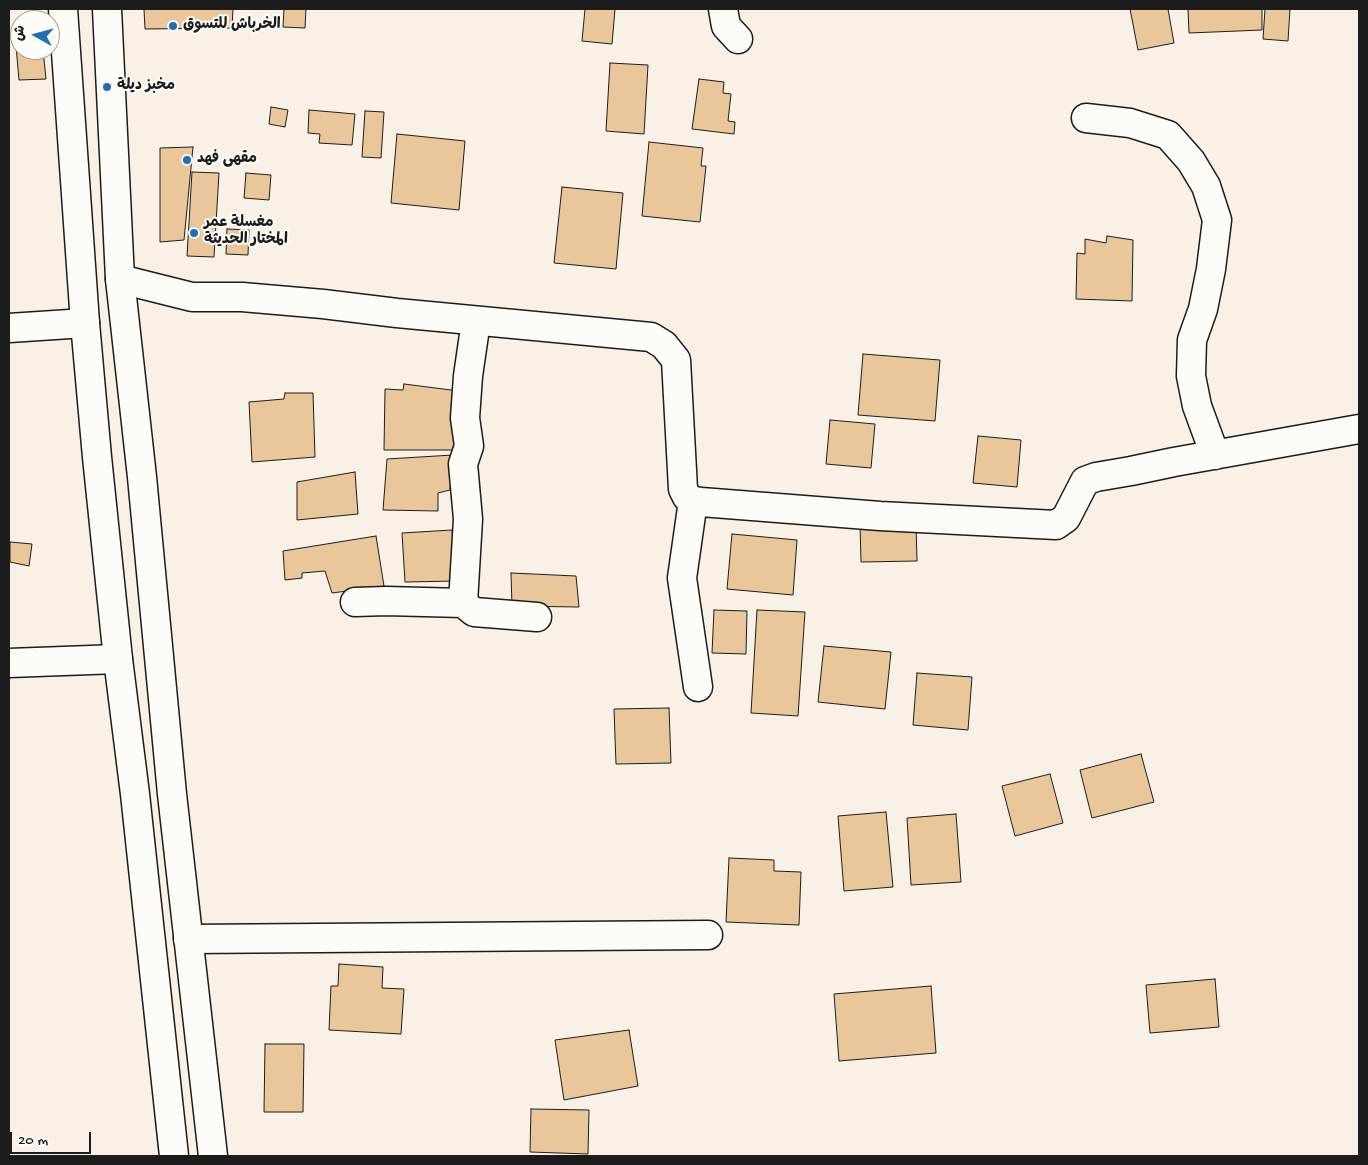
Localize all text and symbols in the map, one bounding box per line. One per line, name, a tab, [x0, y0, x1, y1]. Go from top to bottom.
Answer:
north arrow	[10, 10, 60, 60]
place label: الخرباش للتسوق	[183, 17, 281, 35]
marker: الخرباش للتسوق	[167, 20, 179, 32]
text: ش	[11, 25, 30, 42]
place label: مخبز ديلة	[117, 78, 175, 96]
marker: مخبز ديلة	[101, 81, 113, 93]
place label: مقهى فهد	[197, 151, 257, 169]
marker: مقهى فهد	[181, 154, 193, 166]
place label: مغسلة عمر المختار الحديثة	[204, 215, 288, 250]
marker: مغسلة عمر المختار الحديثة	[188, 227, 200, 239]
scale bar	[12, 1122, 94, 1154]
text: 20 m	[18, 1132, 48, 1150]

